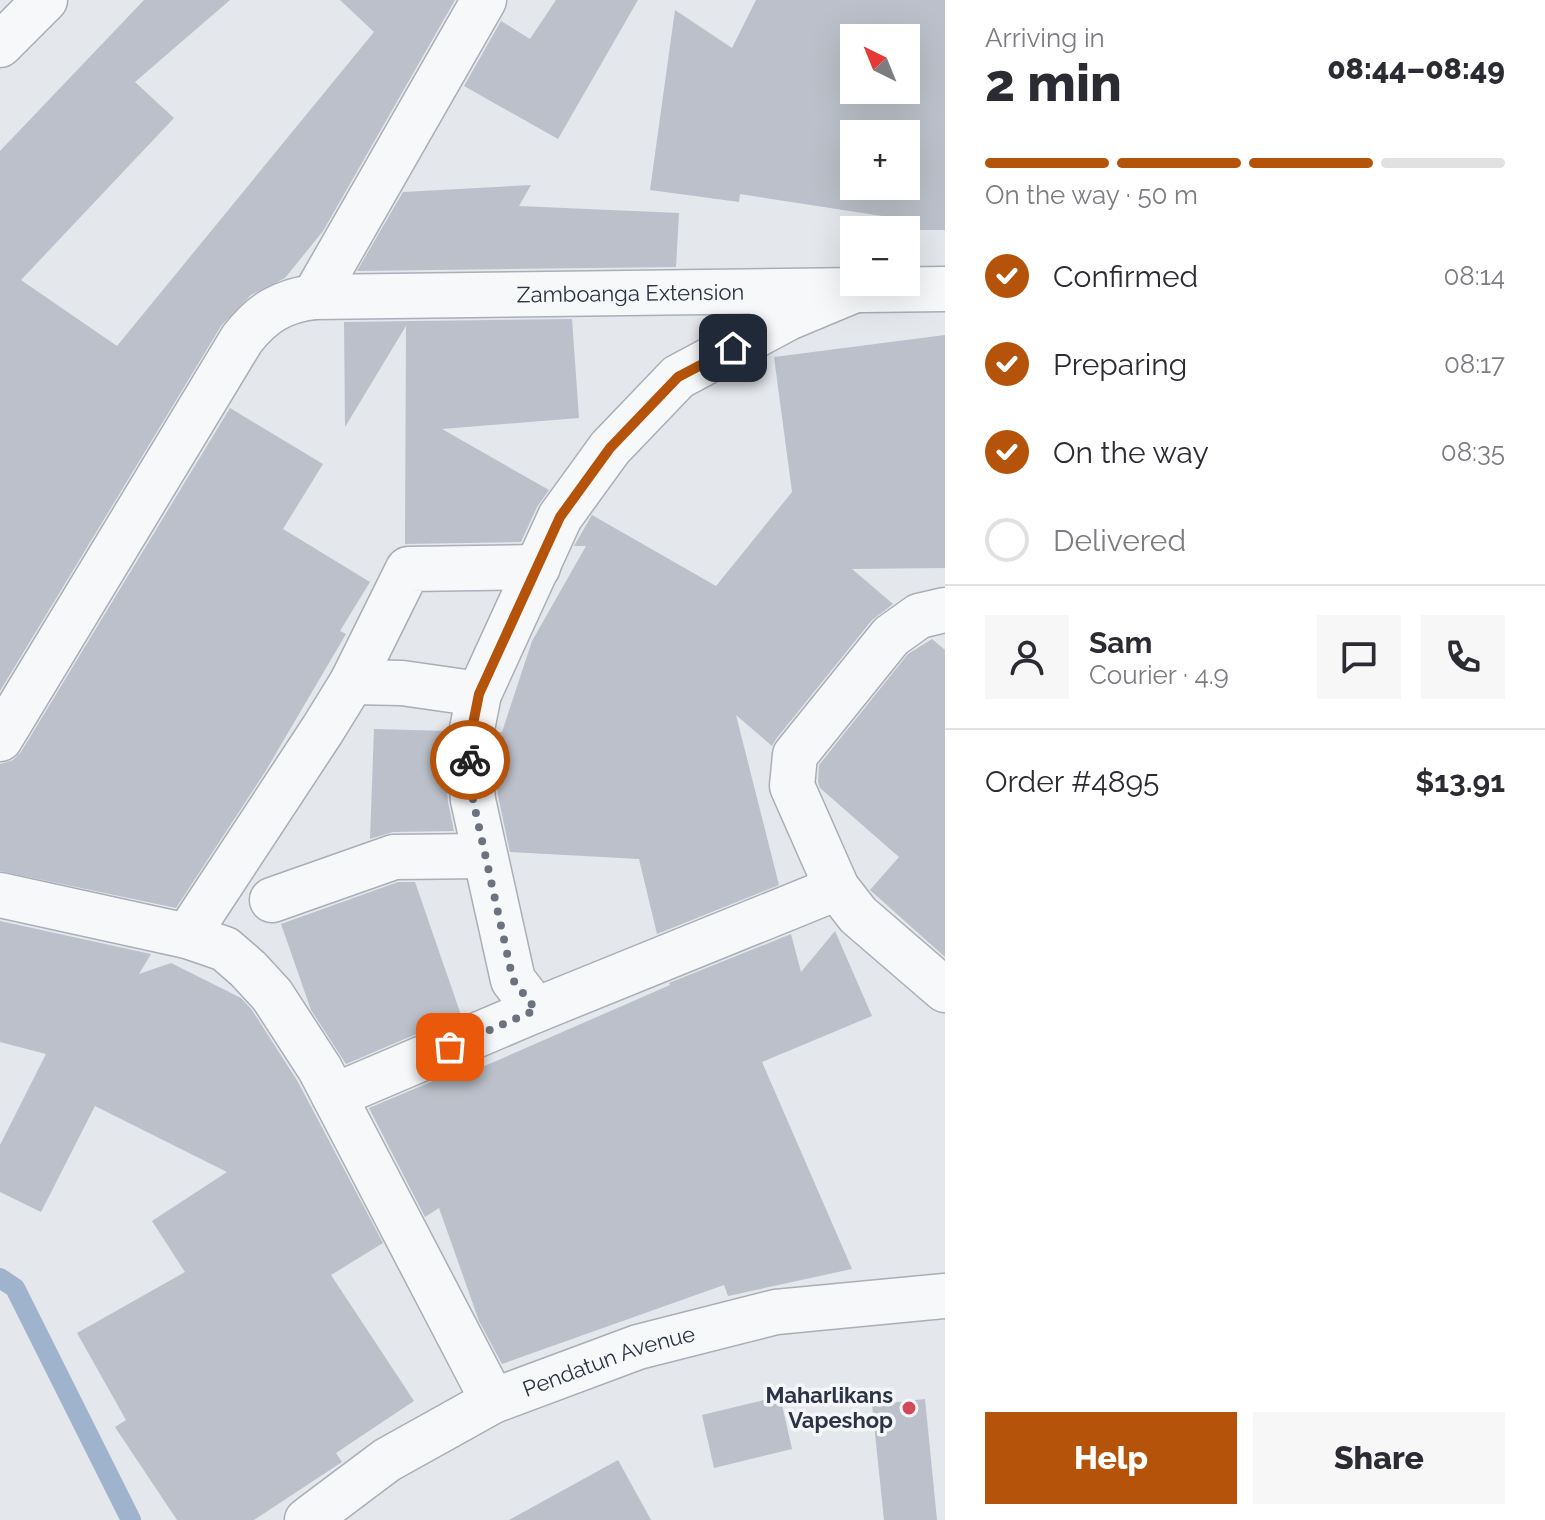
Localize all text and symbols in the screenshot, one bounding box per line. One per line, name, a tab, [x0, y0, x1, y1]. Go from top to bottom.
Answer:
text: Arriving in	[985, 23, 1105, 53]
north arrow	[840, 24, 920, 104]
map controls	[840, 24, 920, 296]
text: 08:44–08:49	[1327, 51, 1505, 86]
text: 2 min	[985, 52, 1122, 113]
button: +	[840, 120, 920, 200]
text: On the way · 50 m	[985, 180, 1198, 210]
button: −	[840, 216, 920, 296]
icon: check	[985, 254, 1029, 298]
text: Confirmed	[1053, 259, 1198, 294]
text: 08:14	[1443, 261, 1505, 291]
street label: Zamboanga Extension	[517, 279, 744, 307]
pin	[699, 314, 767, 382]
icon: home	[711, 326, 755, 370]
icon: check	[985, 342, 1029, 386]
text: Preparing	[1053, 347, 1187, 382]
text: 08:17	[1444, 349, 1505, 379]
icon: check	[985, 430, 1029, 474]
text: On the way	[1053, 435, 1209, 470]
text: 08:35	[1441, 437, 1505, 467]
text: Delivered	[1053, 523, 1186, 558]
button: person	[985, 615, 1069, 699]
button: chat	[1317, 615, 1401, 699]
button: phone	[1421, 615, 1505, 699]
text: Sam	[1089, 625, 1152, 660]
text: Courier · 4.9	[1089, 660, 1229, 690]
courier	[430, 720, 510, 800]
icon: bike	[448, 738, 492, 782]
text: Order #4895	[985, 764, 1159, 799]
text: $13.91	[1415, 764, 1505, 799]
pin	[416, 1013, 484, 1081]
icon: bag	[428, 1025, 472, 1069]
street label: Pendatun Avenue	[519, 1320, 698, 1402]
place label: Maharlikans Vapeshop	[766, 1382, 893, 1433]
marker: Maharlikans Vapeshop	[900, 1399, 918, 1417]
button: Help	[985, 1412, 1237, 1504]
button: Share	[1253, 1412, 1505, 1504]

